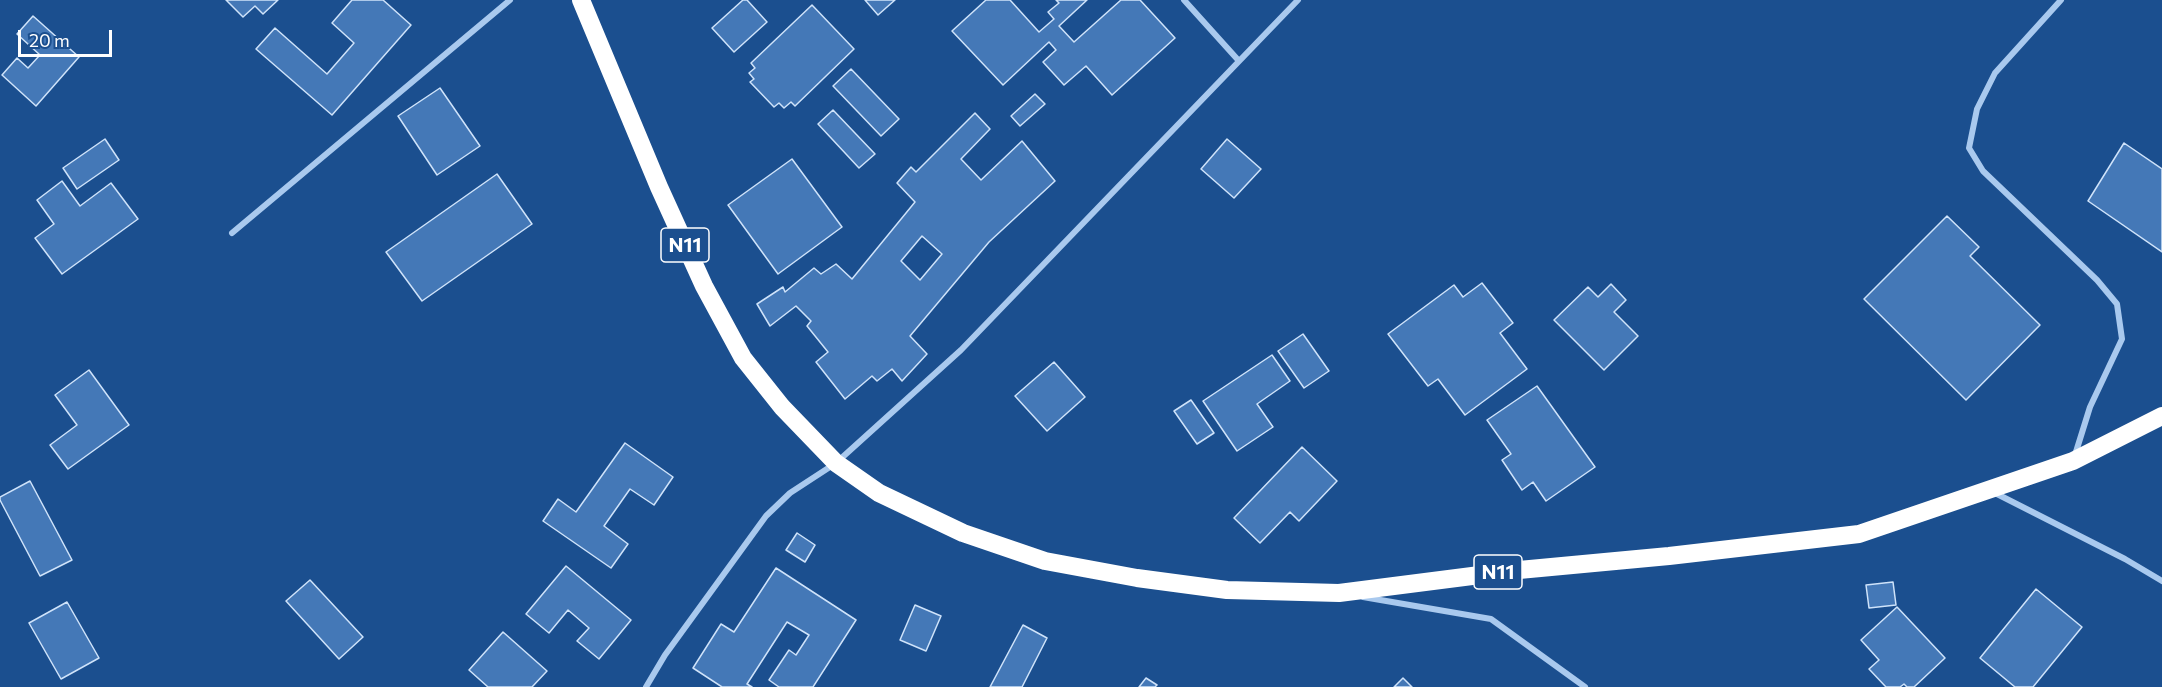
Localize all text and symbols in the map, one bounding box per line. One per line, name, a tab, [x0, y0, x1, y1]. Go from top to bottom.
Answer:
scale bar	[21, 18, 116, 56]
text: 20 m	[29, 29, 70, 51]
road number: N11	[661, 228, 709, 262]
road number: N11	[1474, 555, 1522, 589]

